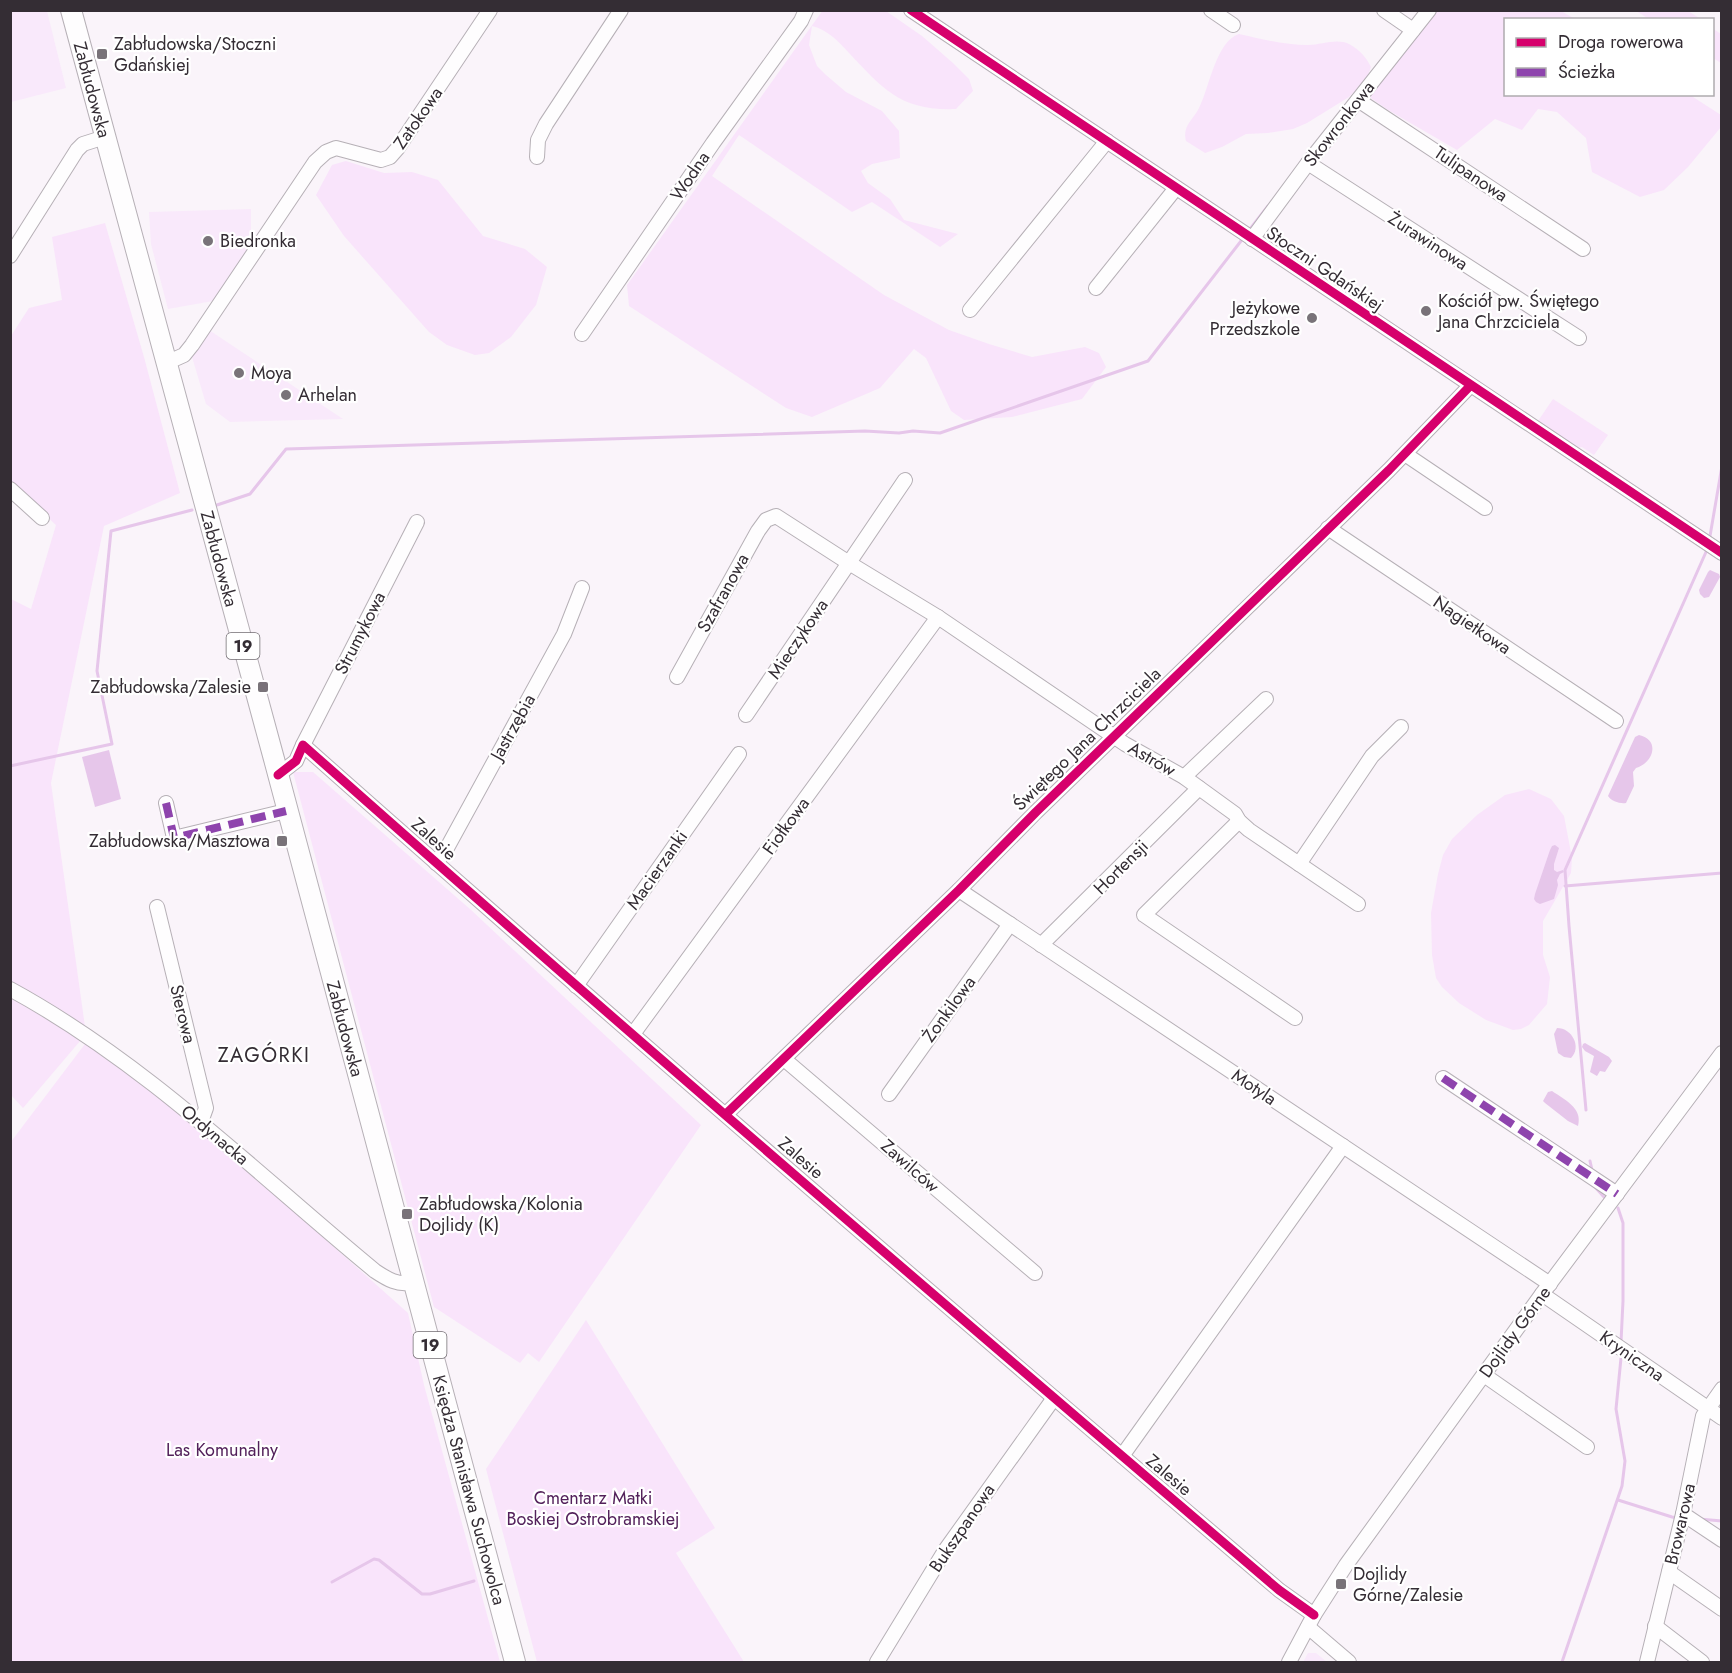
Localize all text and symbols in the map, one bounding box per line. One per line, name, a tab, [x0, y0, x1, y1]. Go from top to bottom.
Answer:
legend	[1504, 18, 1714, 96]
text: Droga rowerowa	[1558, 29, 1683, 55]
place label: Zabłudowska/Stoczni Gdańskiej	[114, 31, 277, 78]
street label: Zabłudowska	[67, 39, 117, 141]
marker: Zabłudowska/Stoczni Gdańskiej	[95, 47, 109, 61]
text: Ścieżka	[1558, 59, 1615, 85]
street label: Skowronkowa	[1297, 76, 1381, 172]
street label: Zatokowa	[387, 82, 449, 154]
street label: Tulipanowa	[1429, 140, 1513, 208]
street label: Wodna	[664, 146, 716, 206]
street label: Żurawinowa	[1383, 205, 1473, 277]
street label: Stoczni Gdańskiej	[1261, 220, 1389, 318]
place label: Biedronka	[220, 228, 296, 254]
marker: Biedronka	[201, 234, 215, 248]
place label: Kościół pw. Świętego Jana Chrzciciela	[1436, 288, 1599, 335]
place label: Jeżykowe Przedszkole	[1210, 295, 1300, 342]
marker: Kościół pw. Świętego Jana Chrzciciela	[1419, 304, 1433, 318]
marker: Jeżykowe Przedszkole	[1305, 311, 1319, 325]
place label: Moya	[251, 360, 292, 386]
marker: Moya	[232, 366, 246, 380]
place label: Arhelan	[298, 382, 357, 408]
marker: Arhelan	[279, 388, 293, 402]
street label: Zabłudowska	[194, 508, 244, 610]
street label: Szafranowa	[691, 549, 755, 637]
street label: Strumykowa	[328, 587, 392, 679]
street label: Nagietkowa	[1428, 589, 1516, 661]
street label: Mieczykowa	[762, 594, 834, 684]
road number: 19	[226, 633, 260, 659]
street label: Świętego Jana Chrzciciela	[1007, 661, 1167, 817]
place label: Zabłudowska/Zalesie	[90, 674, 251, 700]
marker: Zabłudowska/Zalesie	[256, 680, 270, 694]
street label: Jastrzębia	[483, 689, 542, 767]
street label: Astrów	[1123, 735, 1181, 783]
street label: Fiołkowa	[756, 792, 816, 860]
street label: Zalesie	[406, 812, 462, 866]
street label: Macierzanki	[620, 825, 694, 915]
place label: Zabłudowska/Masztowa	[89, 828, 270, 854]
marker: Zabłudowska/Masztowa	[275, 834, 289, 848]
street label: Hortensji	[1088, 834, 1154, 900]
street label: Żonkilowa	[916, 970, 982, 1048]
street label: Zabłudowska	[320, 978, 370, 1080]
street label: Sterowa	[163, 982, 203, 1046]
district label: ZAGÓRKI	[218, 1041, 310, 1070]
street label: Motyla	[1226, 1062, 1282, 1112]
street label: Ordynacka	[175, 1099, 255, 1171]
street label: Zalesie	[772, 1131, 830, 1185]
street label: Zawilców	[875, 1133, 945, 1199]
place label: Zabłudowska/Kolonia Dojlidy (K)	[419, 1191, 583, 1238]
marker: Zabłudowska/Kolonia Dojlidy (K)	[400, 1207, 414, 1221]
street label: Dojlidy Górne	[1473, 1281, 1557, 1383]
street label: Kryniczna	[1594, 1324, 1670, 1388]
road number: 19	[414, 1332, 446, 1358]
street label: Księdza Stanisława Suchowolca	[426, 1372, 512, 1608]
park label: Las Komunalny	[166, 1437, 278, 1463]
street label: Zalesie	[1140, 1448, 1198, 1502]
street label: Bukszpanowa	[923, 1479, 1001, 1577]
street label: Browarowa	[1658, 1481, 1702, 1567]
park label: Cmentarz Matki Boskiej Ostrobramskiej	[506, 1485, 680, 1532]
place label: Dojlidy Górne/Zalesie	[1353, 1561, 1463, 1608]
marker: Dojlidy Górne/Zalesie	[1334, 1577, 1348, 1591]

